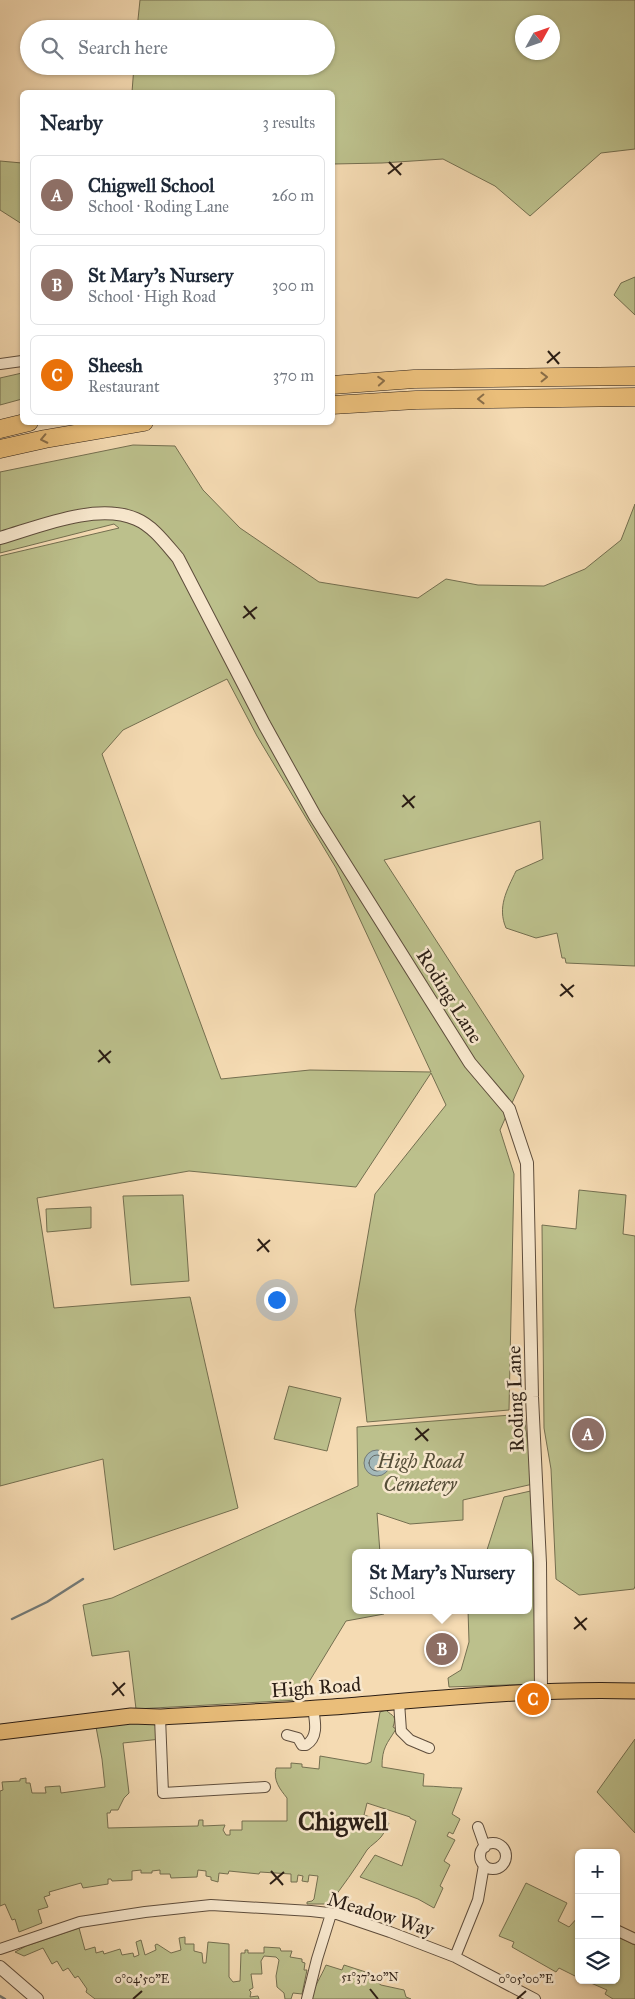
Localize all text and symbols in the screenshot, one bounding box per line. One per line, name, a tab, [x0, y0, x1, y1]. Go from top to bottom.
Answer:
north arrow	[515, 15, 560, 60]
search box	[20, 20, 335, 75]
icon: search	[38, 34, 66, 62]
text: Search here	[78, 36, 168, 59]
text: Nearby	[40, 110, 103, 136]
text: 3 results	[262, 113, 315, 132]
text: Chigwell School	[88, 174, 214, 197]
text: A	[52, 186, 62, 205]
text: 260 m	[272, 186, 314, 205]
text: School · Roding Lane	[88, 197, 229, 216]
text: St Mary's Nursery	[88, 264, 233, 287]
text: B	[52, 276, 62, 295]
text: 300 m	[272, 276, 314, 295]
text: School · High Road	[88, 287, 216, 306]
text: Sheesh	[88, 354, 143, 377]
text: C	[52, 366, 62, 385]
text: 370 m	[273, 366, 314, 385]
one-way arrow	[540, 372, 548, 382]
one-way arrow	[377, 376, 385, 387]
text: Restaurant	[88, 377, 160, 396]
one-way arrow	[477, 394, 485, 404]
one-way arrow	[39, 434, 48, 444]
street label: Roding Lane	[411, 944, 488, 1048]
your location	[264, 1287, 290, 1313]
street label: Roding Lane	[501, 1345, 530, 1453]
pin: A	[572, 1415, 604, 1453]
park label: High Road Cemetery	[376, 1449, 465, 1496]
popup	[352, 1549, 532, 1614]
text: St Mary's Nursery	[369, 1561, 515, 1584]
text: School	[369, 1584, 415, 1603]
pin: B	[426, 1630, 458, 1668]
street label: High Road	[270, 1672, 362, 1703]
pin: C	[517, 1680, 549, 1718]
district label: Chigwell	[298, 1806, 389, 1838]
map controls	[575, 1849, 620, 1984]
button: +	[575, 1849, 620, 1894]
street label: Meadow Way	[325, 1886, 438, 1942]
button: −	[575, 1894, 620, 1939]
button: layers	[575, 1939, 620, 1984]
text: 51°37'20"N	[341, 1970, 399, 1984]
text: 0°04'50"E	[115, 1972, 170, 1986]
text: 0°05'00"E	[498, 1972, 554, 1986]

